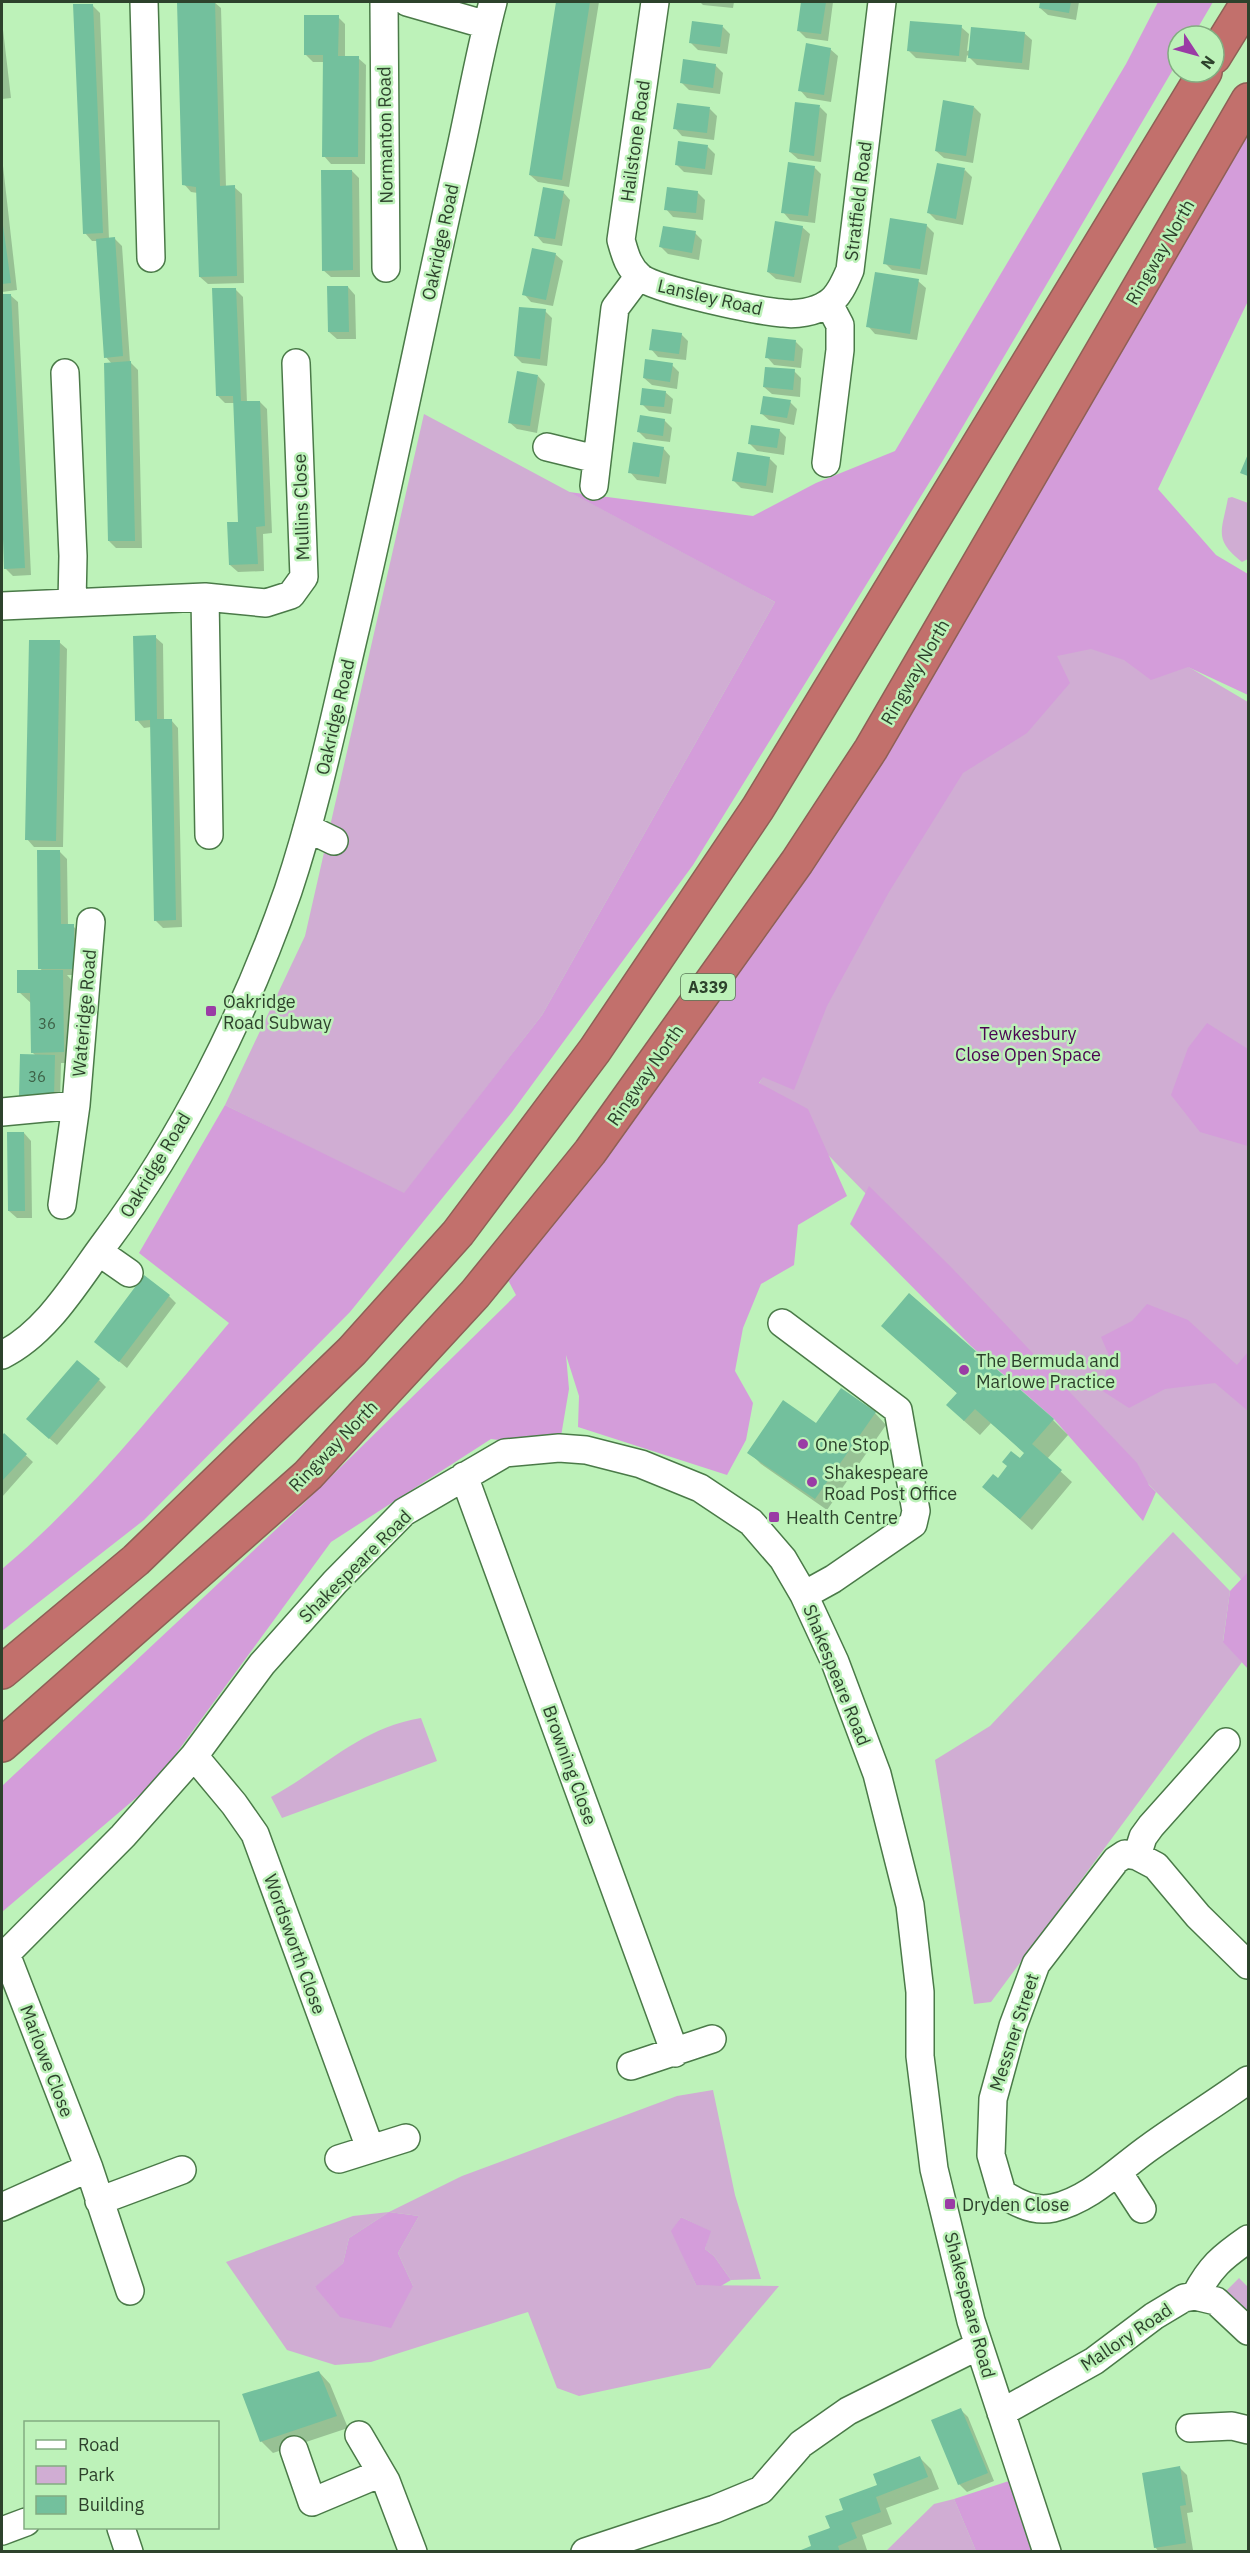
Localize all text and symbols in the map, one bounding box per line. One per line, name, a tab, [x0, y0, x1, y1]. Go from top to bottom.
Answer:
north arrow	[1166, 24, 1226, 84]
text: N	[1197, 52, 1220, 73]
street label: Normanton Road	[372, 66, 398, 204]
street label: Hailstone Road	[615, 79, 655, 203]
street label: Stratfield Road	[839, 140, 877, 262]
street label: Oakridge Road	[416, 182, 464, 302]
street label: Ringway North	[1120, 195, 1200, 309]
street label: Lansley Road	[655, 274, 765, 320]
street label: Mullins Close	[288, 453, 314, 561]
street label: Ringway North	[875, 615, 955, 729]
street label: Oakridge Road	[310, 657, 360, 777]
street label: Wateridge Road	[67, 948, 101, 1078]
road number: A339	[681, 974, 735, 1000]
place label: Oakridge Road Subway	[223, 990, 332, 1034]
marker: Oakridge Road Subway	[204, 1004, 218, 1018]
house number: 36	[38, 1014, 56, 1033]
street label: Ringway North	[602, 1020, 688, 1130]
park label: Tewkesbury Close Open Space	[955, 1022, 1101, 1066]
house number: 36	[28, 1067, 46, 1086]
street label: Oakridge Road	[115, 1108, 195, 1222]
place label: The Bermuda and Marlowe Practice	[976, 1349, 1119, 1393]
marker: The Bermuda and Marlowe Practice	[957, 1363, 971, 1377]
street label: Ringway North	[284, 1395, 382, 1497]
place label: One Stop	[815, 1433, 889, 1456]
marker: One Stop	[796, 1437, 810, 1451]
place label: Shakespeare Road Post Office	[824, 1461, 957, 1505]
marker: Shakespeare Road Post Office	[805, 1475, 819, 1489]
street label: Shakespeare Road	[294, 1505, 416, 1627]
place label: Health Centre	[786, 1506, 898, 1529]
marker: Health Centre	[767, 1510, 781, 1524]
street label: Shakespeare Road	[798, 1601, 876, 1749]
street label: Browning Close	[538, 1702, 602, 1828]
street label: Wordsworth Close	[259, 1871, 331, 2017]
street label: Messner Street	[984, 1970, 1044, 2094]
street label: Marlowe Close	[15, 2002, 79, 2120]
place label: Dryden Close	[962, 2193, 1069, 2216]
marker: Dryden Close	[943, 2197, 957, 2211]
street label: Shakespeare Road	[939, 2230, 1001, 2380]
street label: Mallory Road	[1076, 2298, 1176, 2376]
legend	[24, 2421, 219, 2529]
text: Road	[78, 2433, 119, 2456]
text: Park	[78, 2463, 115, 2486]
text: Building	[78, 2493, 145, 2516]

